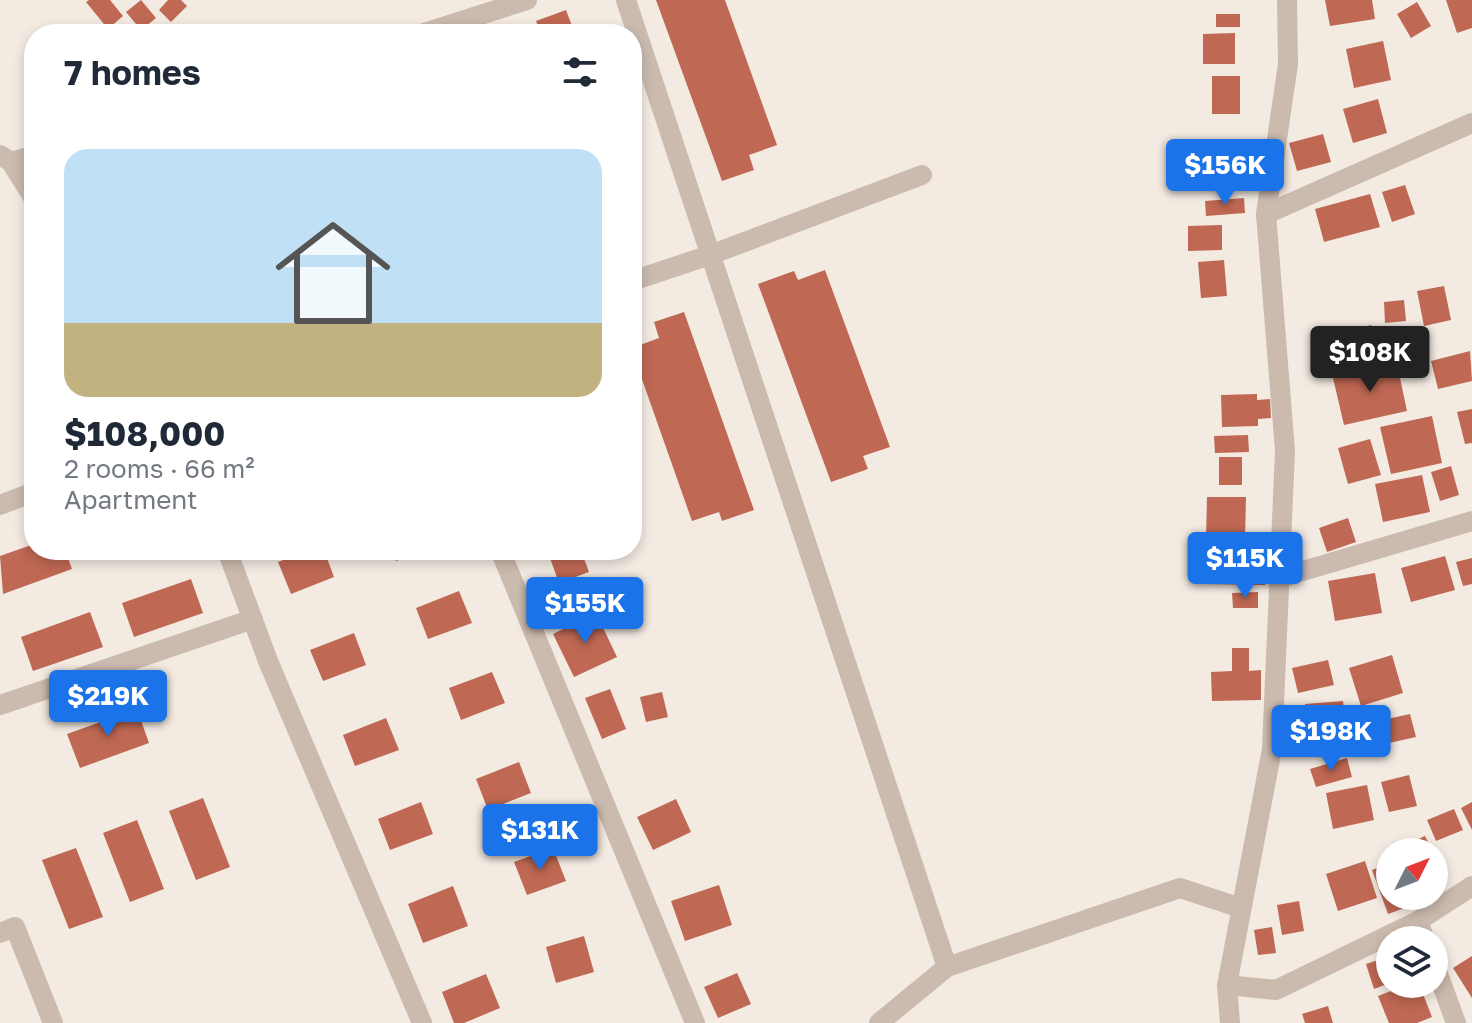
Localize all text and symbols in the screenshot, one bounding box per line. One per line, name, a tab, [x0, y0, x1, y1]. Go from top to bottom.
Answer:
icon: filters	[558, 50, 602, 94]
text: 7 homes	[64, 52, 201, 92]
pin: $156K	[1169, 139, 1281, 207]
text: $156K	[1184, 149, 1266, 180]
icon: home	[261, 201, 405, 345]
pin: $108K	[1314, 326, 1426, 394]
text: $108K	[1328, 336, 1412, 367]
text: $108,000	[64, 413, 225, 453]
text: 2 rooms · 66 m²	[64, 453, 255, 484]
text: Apartment	[64, 484, 197, 515]
pin: $115K	[1189, 532, 1301, 600]
text: $115K	[1206, 542, 1284, 573]
pin: $155K	[529, 577, 641, 645]
text: $155K	[544, 587, 626, 618]
pin: $219K	[52, 670, 164, 738]
text: $219K	[67, 680, 149, 711]
pin: $198K	[1275, 705, 1387, 773]
text: $198K	[1290, 715, 1372, 746]
pin: $131K	[484, 804, 596, 872]
text: $131K	[501, 814, 579, 845]
north arrow	[1376, 838, 1448, 910]
map controls	[1376, 838, 1448, 998]
button: layers	[1376, 926, 1448, 998]

